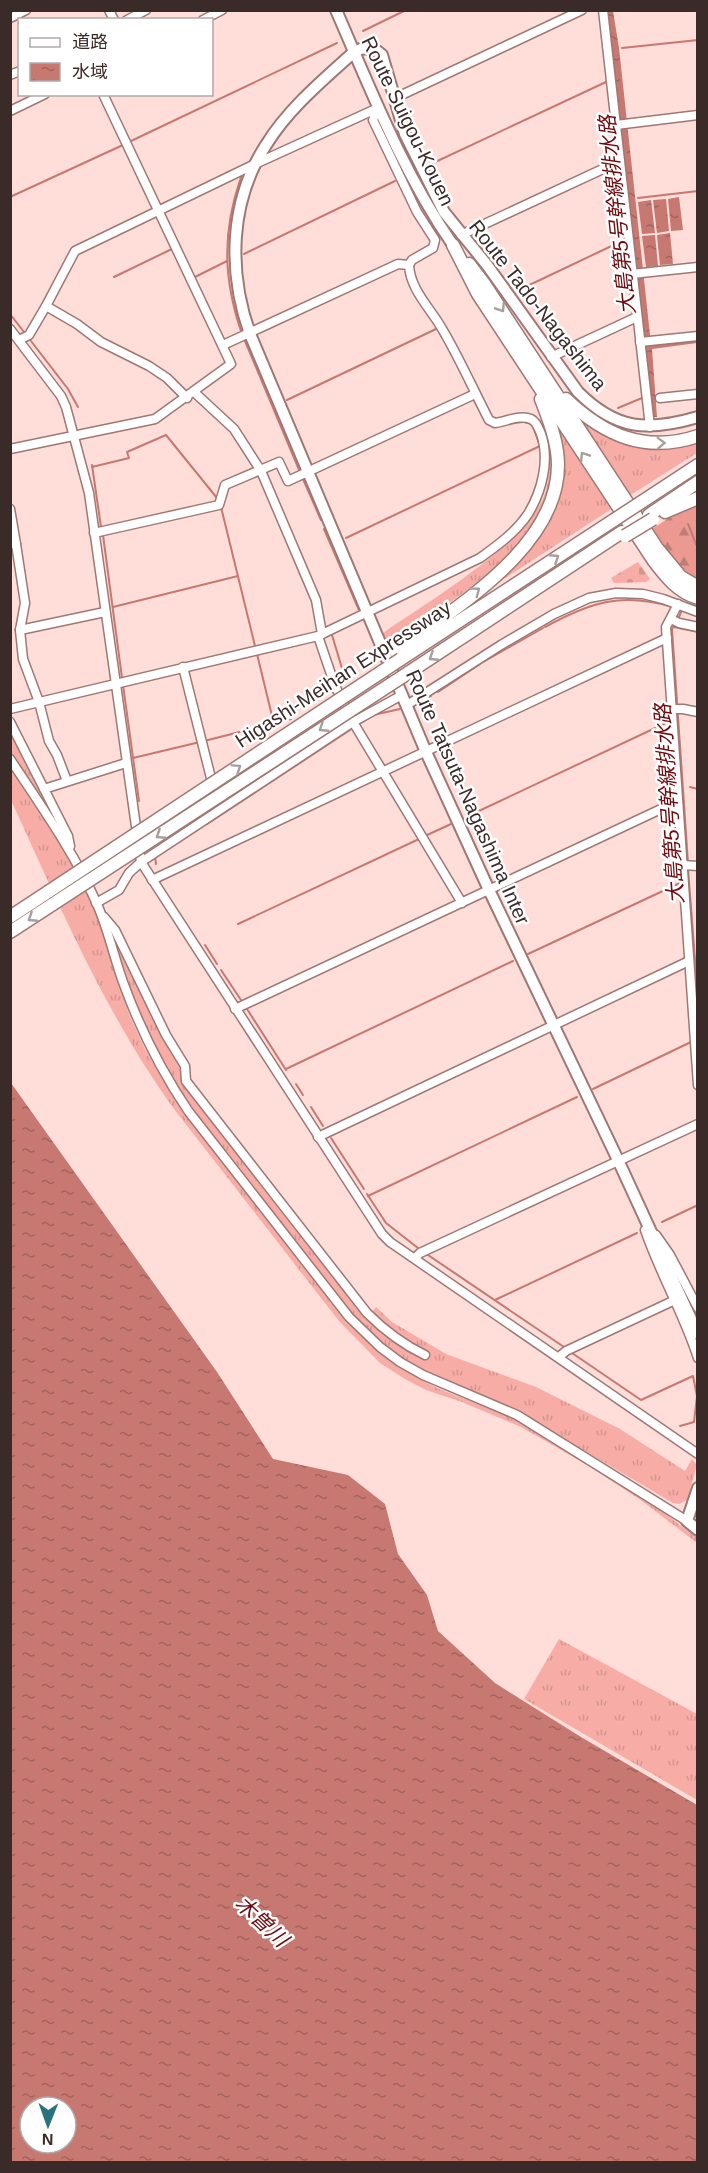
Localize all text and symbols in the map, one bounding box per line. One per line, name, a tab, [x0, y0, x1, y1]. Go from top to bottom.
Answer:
legend	[18, 18, 213, 96]
text: 道路	[72, 32, 108, 52]
street label: Route Suigou-Kouen	[357, 33, 459, 209]
text: 水域	[72, 62, 108, 82]
water label: 大島第5号幹線排水路	[595, 112, 639, 316]
street label: Route Tado-Nagashima	[465, 216, 612, 395]
one-way arrow	[493, 302, 505, 312]
one-way arrow	[656, 437, 665, 449]
one-way arrow	[580, 451, 591, 462]
one-way arrow	[549, 554, 559, 566]
one-way arrow	[469, 588, 480, 599]
street label: Higashi-Meihan Expressway	[231, 596, 455, 752]
one-way arrow	[429, 650, 440, 661]
street label: Route Tatsuta-Nagashima Inter	[402, 666, 534, 928]
water label: 大島第5号幹線排水路	[650, 701, 687, 905]
one-way arrow	[319, 721, 330, 732]
one-way arrow	[231, 763, 241, 775]
one-way arrow	[156, 828, 167, 839]
one-way arrow	[27, 911, 38, 922]
water label: 木曽川	[231, 1891, 294, 1952]
north arrow	[18, 2095, 78, 2155]
text: N	[42, 2131, 54, 2148]

